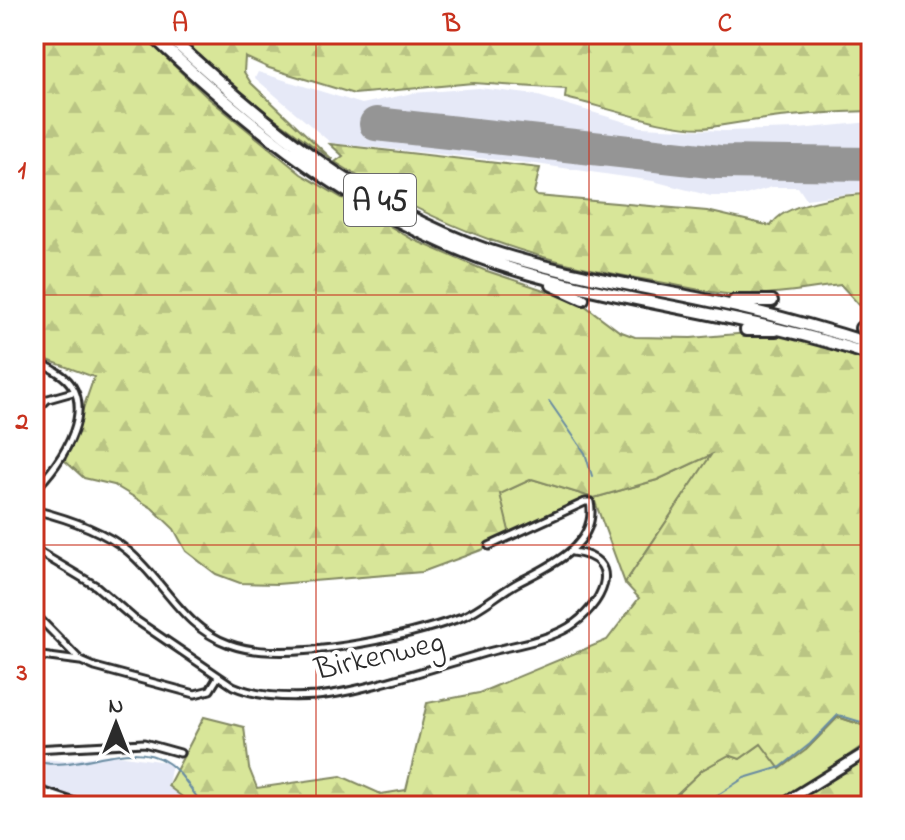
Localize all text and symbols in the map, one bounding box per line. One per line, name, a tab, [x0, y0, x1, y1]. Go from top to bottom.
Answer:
text: A	[172, 6, 188, 44]
text: B	[442, 6, 461, 44]
text: C	[718, 6, 732, 44]
text: 1	[18, 153, 27, 191]
road number: A 45	[344, 174, 416, 226]
text: 2	[15, 404, 29, 442]
street label: Birkenweg	[310, 620, 449, 695]
text: 3	[16, 655, 28, 693]
north arrow	[76, 684, 156, 764]
text: N	[109, 691, 123, 723]

